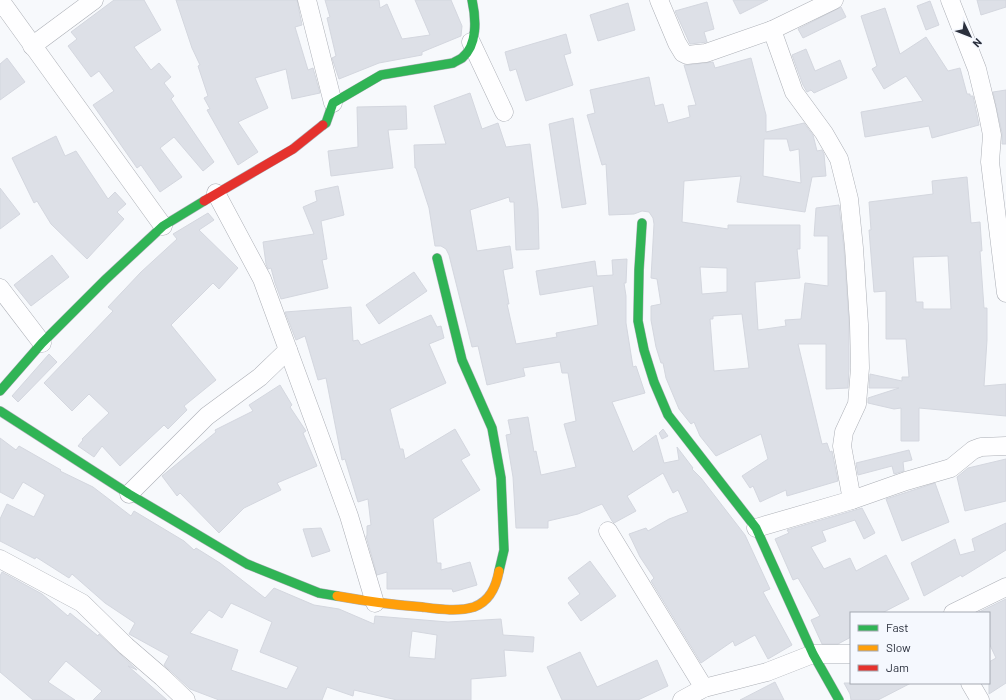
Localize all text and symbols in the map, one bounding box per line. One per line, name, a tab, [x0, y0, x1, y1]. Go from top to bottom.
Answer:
north arrow	[950, 16, 990, 56]
text: N	[970, 36, 985, 50]
legend	[850, 612, 990, 684]
text: Fast	[886, 620, 909, 634]
text: Slow	[886, 640, 911, 654]
text: Jam	[886, 660, 909, 674]

